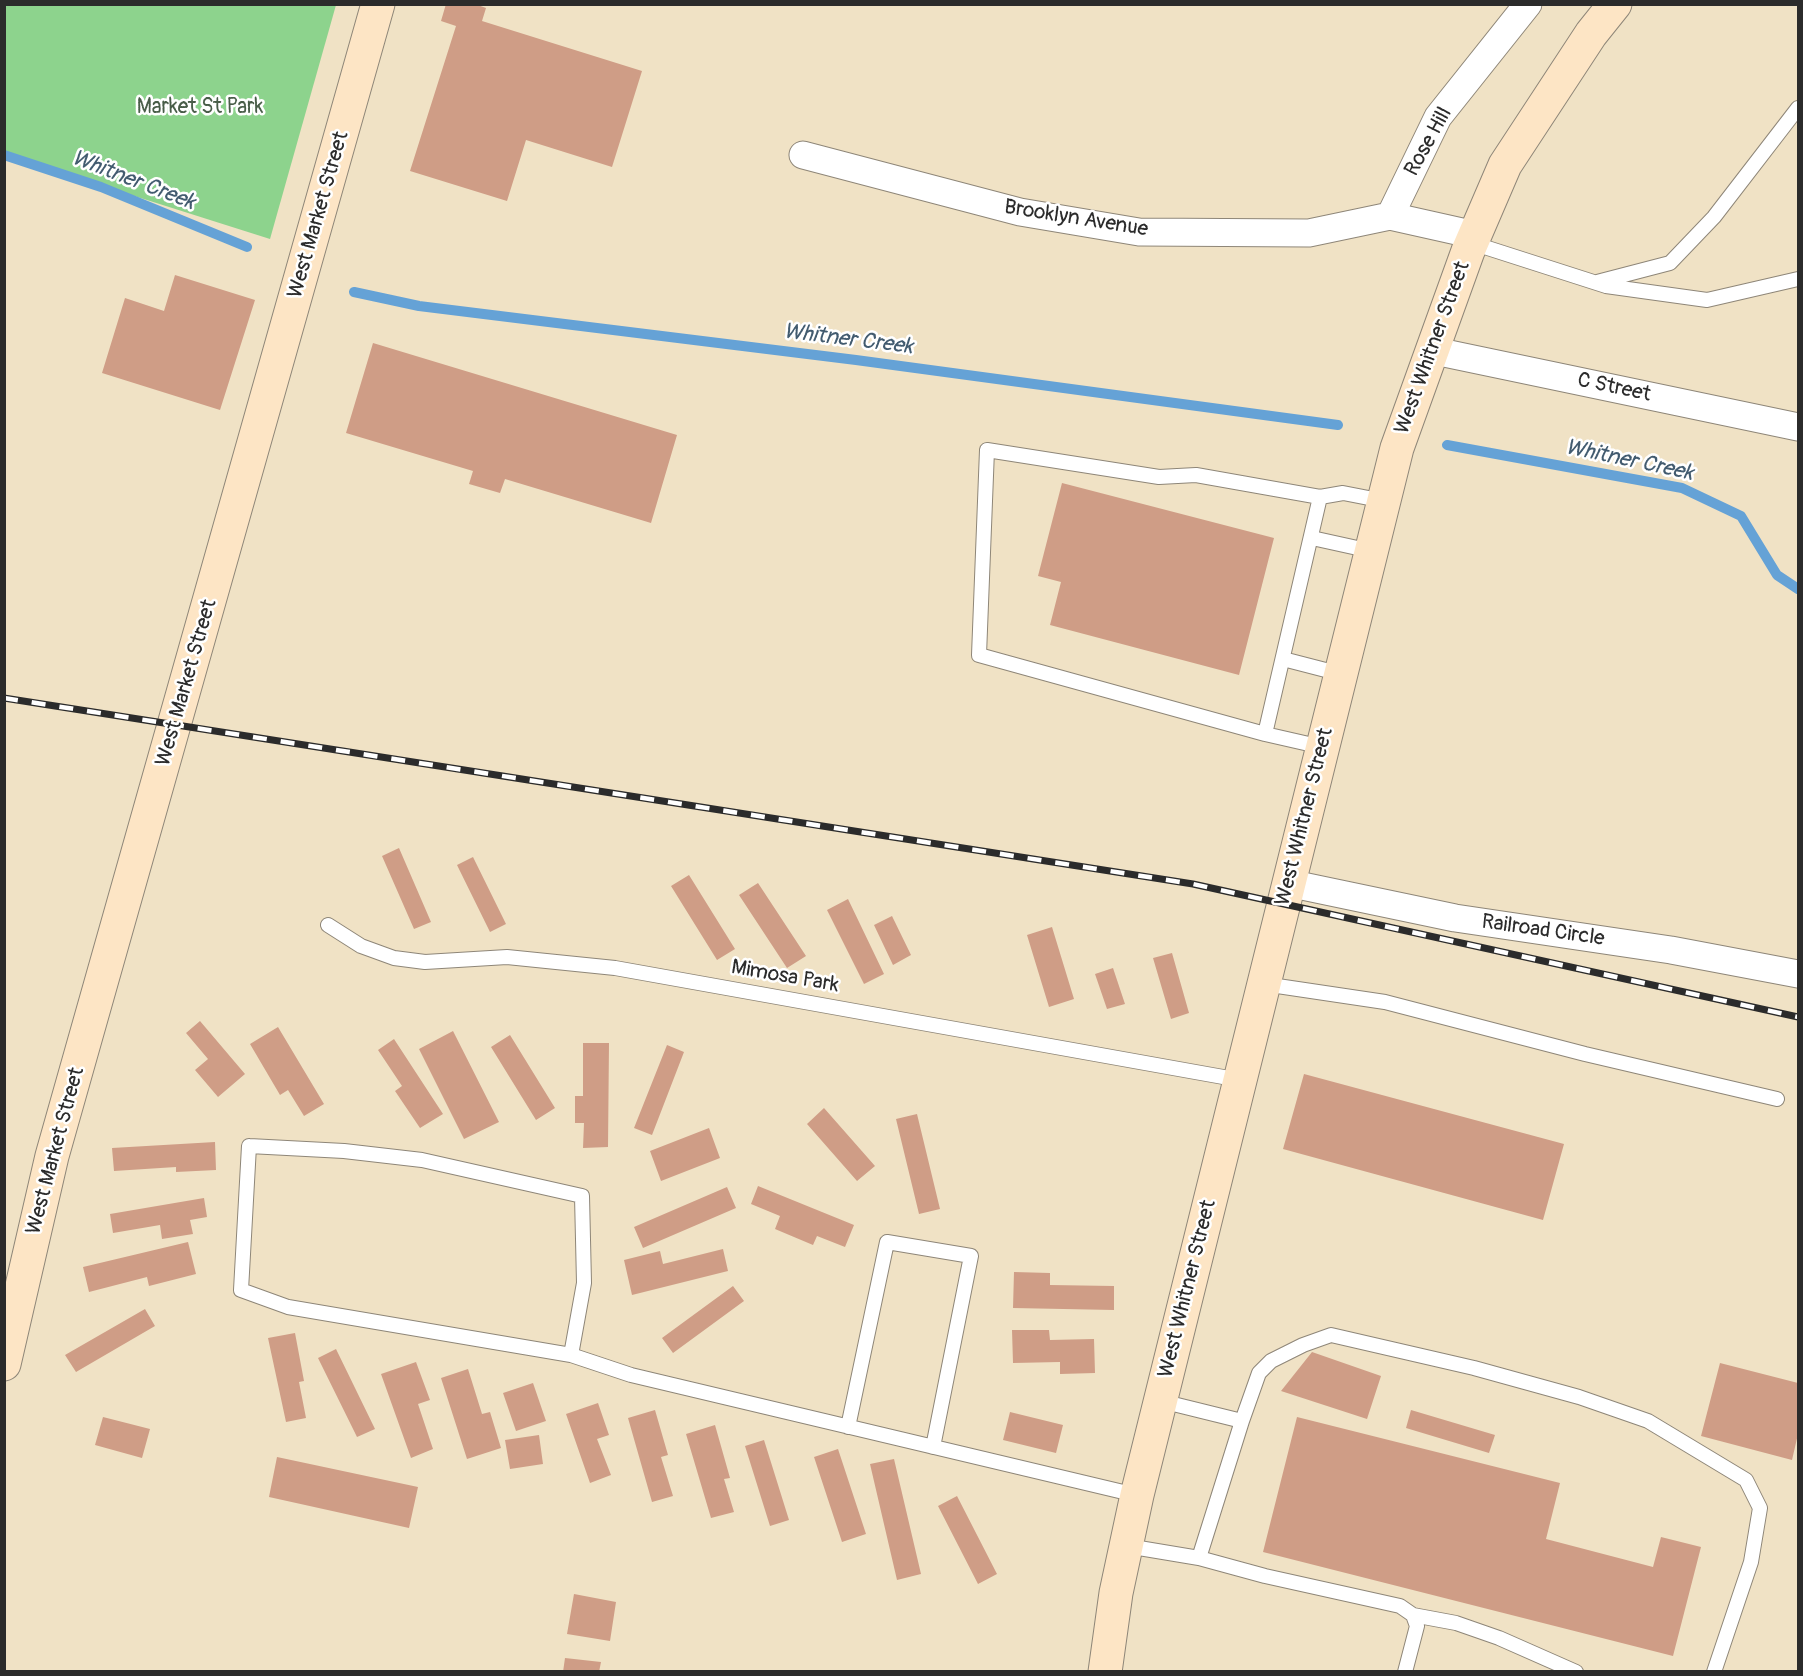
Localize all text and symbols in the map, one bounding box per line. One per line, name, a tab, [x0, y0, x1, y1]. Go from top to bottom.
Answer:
park label: Market St Park	[137, 95, 263, 121]
street label: Rose Hill	[1400, 103, 1458, 181]
street label: West Market Street	[283, 129, 355, 301]
water label: Whitner Creek	[68, 145, 198, 217]
street label: Brooklyn Avenue	[1002, 195, 1150, 243]
street label: West Whitner Street	[1390, 258, 1476, 438]
water label: Whitner Creek	[782, 319, 914, 361]
street label: C Street	[1575, 368, 1653, 408]
water label: Whitner Creek	[1563, 435, 1695, 487]
street label: West Market Street	[151, 597, 223, 769]
street label: West Whitner Street	[1271, 726, 1339, 908]
street label: Railroad Circle	[1480, 910, 1606, 952]
street label: Mimosa Park	[729, 955, 841, 999]
street label: West Market Street	[22, 1065, 90, 1237]
street label: West Whitner Street	[1154, 1198, 1222, 1380]

